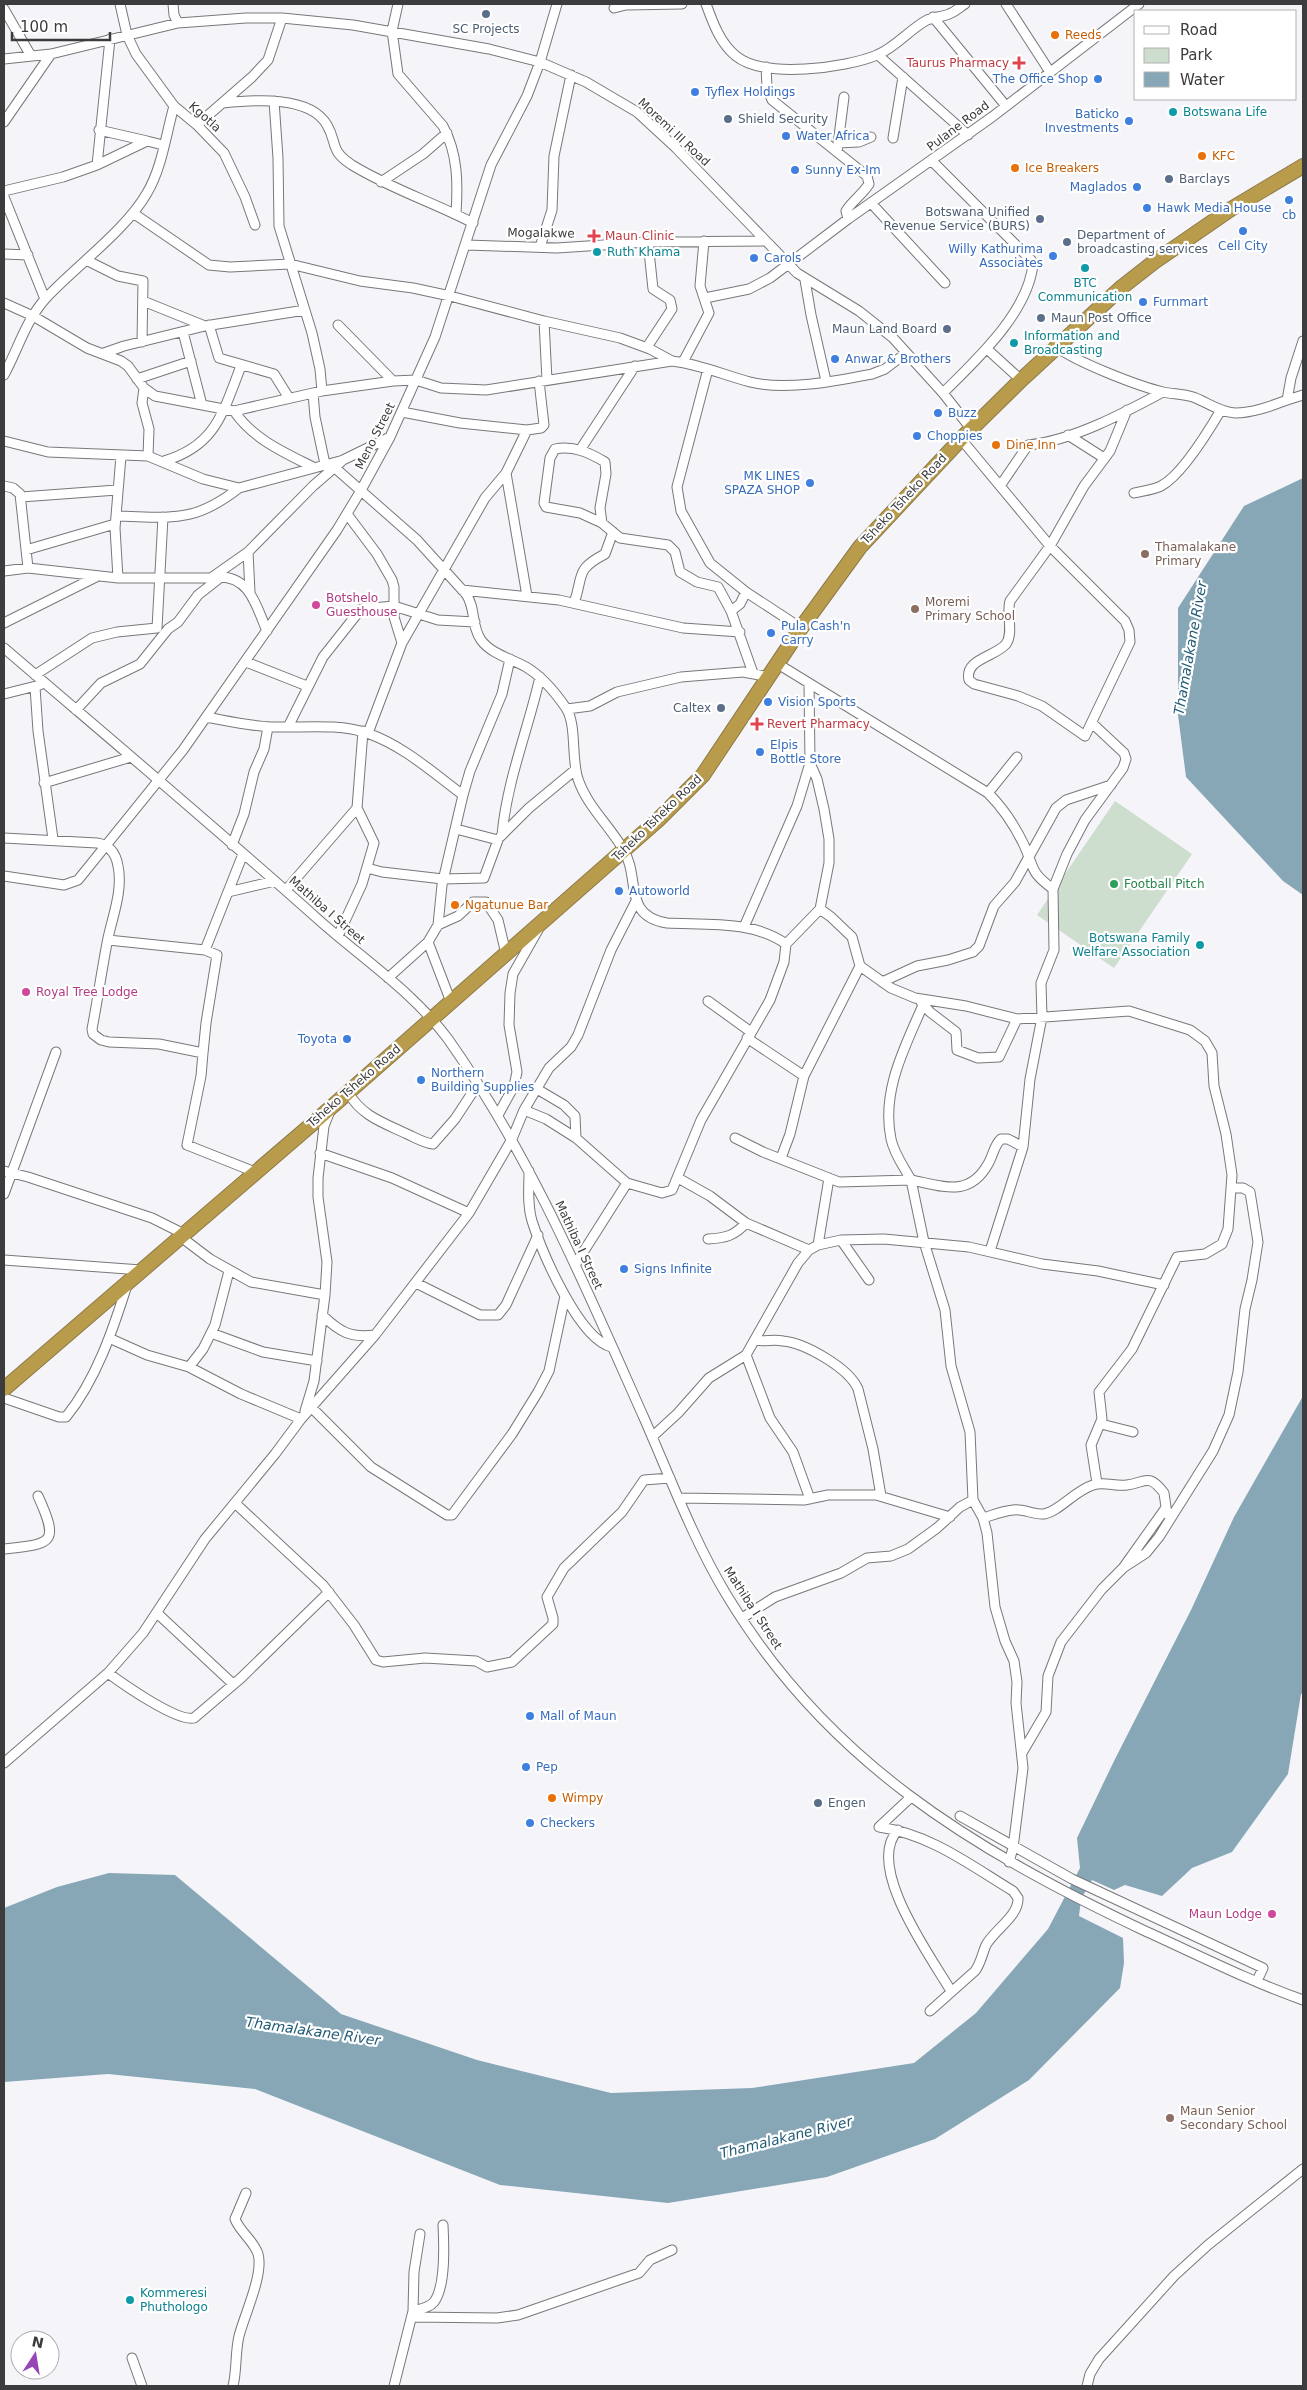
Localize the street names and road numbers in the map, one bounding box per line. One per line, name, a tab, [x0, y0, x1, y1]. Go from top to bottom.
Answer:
street label: Moremi III Road	[635, 95, 713, 169]
street label: Pulane Road	[924, 98, 992, 154]
street label: Kgotla	[186, 99, 224, 135]
street label: Mogalakwe	[507, 225, 575, 241]
street label: Meno Street	[352, 400, 398, 472]
street label: Tsheko Tsheko Road	[858, 451, 950, 548]
street label: Tsheko Tsheko Road	[609, 772, 705, 865]
street label: Mathiba I Street	[286, 873, 368, 947]
street label: Tsheko Tsheko Road	[304, 1042, 403, 1131]
street label: Mathiba I Street	[552, 1199, 606, 1292]
street label: Mathiba I Street	[721, 1564, 785, 1652]

